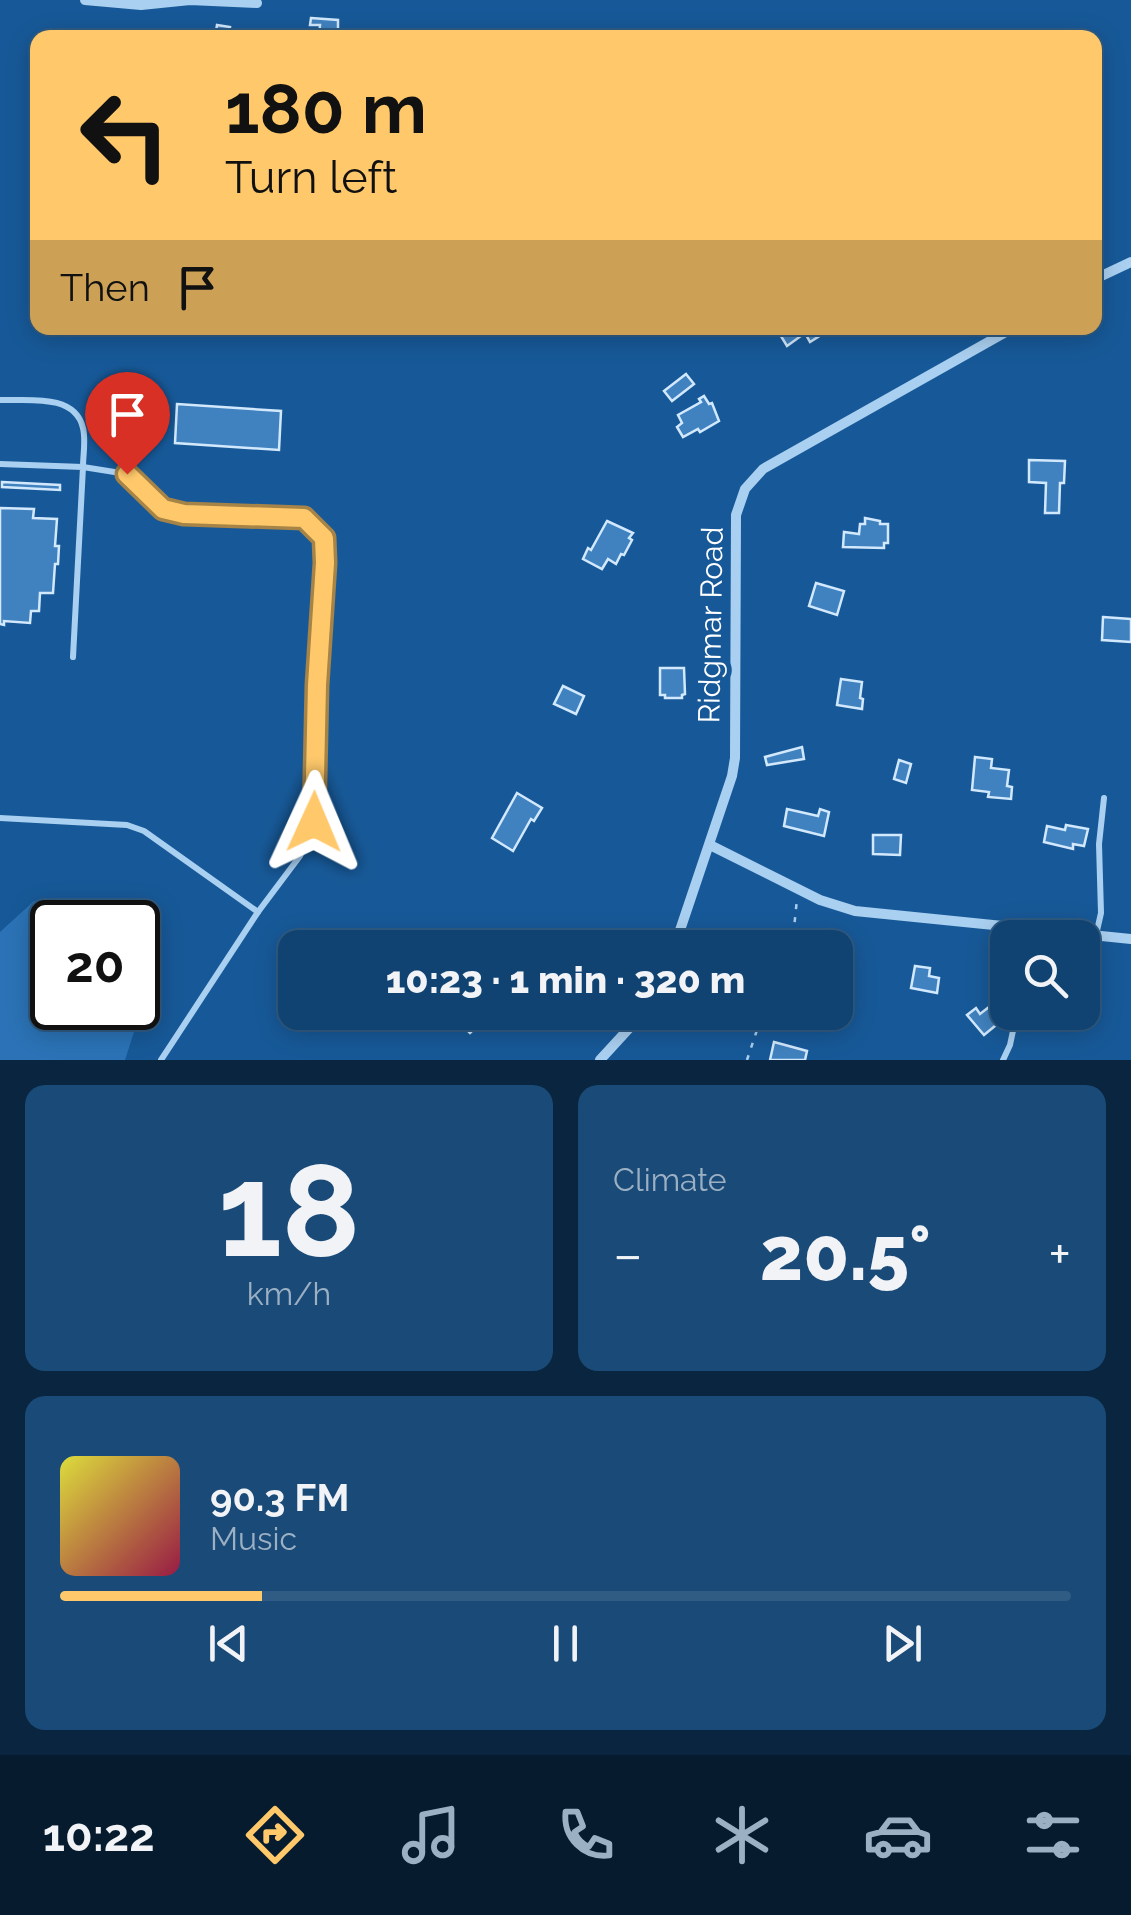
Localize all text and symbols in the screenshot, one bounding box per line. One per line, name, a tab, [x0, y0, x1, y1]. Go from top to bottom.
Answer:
text: 180 m	[225, 67, 427, 149]
icon: left	[60, 70, 190, 200]
text: Turn left	[225, 151, 397, 204]
icon: arrive	[170, 260, 225, 315]
text: Then	[60, 265, 150, 310]
pin	[85, 372, 170, 475]
icon: arrive	[100, 387, 155, 442]
street label: Ridgmar Road	[691, 526, 730, 724]
position arrow	[262, 770, 366, 874]
speed limit sign: 20	[30, 900, 160, 1030]
map controls	[990, 920, 1100, 1030]
button: search	[990, 920, 1100, 1030]
text: 10:23 · 1 min · 320 m	[386, 957, 745, 1002]
text: 18	[218, 1134, 360, 1286]
text: Climate	[613, 1161, 727, 1198]
text: 20.5°	[760, 1209, 931, 1298]
text: −	[613, 1222, 643, 1287]
text: +	[1048, 1222, 1071, 1287]
text: km/h	[247, 1275, 331, 1312]
text: 90.3 FM	[210, 1475, 349, 1520]
text: Music	[210, 1520, 297, 1557]
icon: previous	[201, 1616, 256, 1671]
icon: pause	[538, 1616, 593, 1671]
icon: next	[875, 1616, 930, 1671]
icon: directions	[240, 1800, 310, 1870]
icon: music	[396, 1800, 466, 1870]
icon: phone	[551, 1800, 621, 1870]
icon: climate	[707, 1800, 777, 1870]
icon: car	[863, 1800, 933, 1870]
icon: filters	[1018, 1800, 1088, 1870]
text: 10:22	[43, 1809, 155, 1862]

